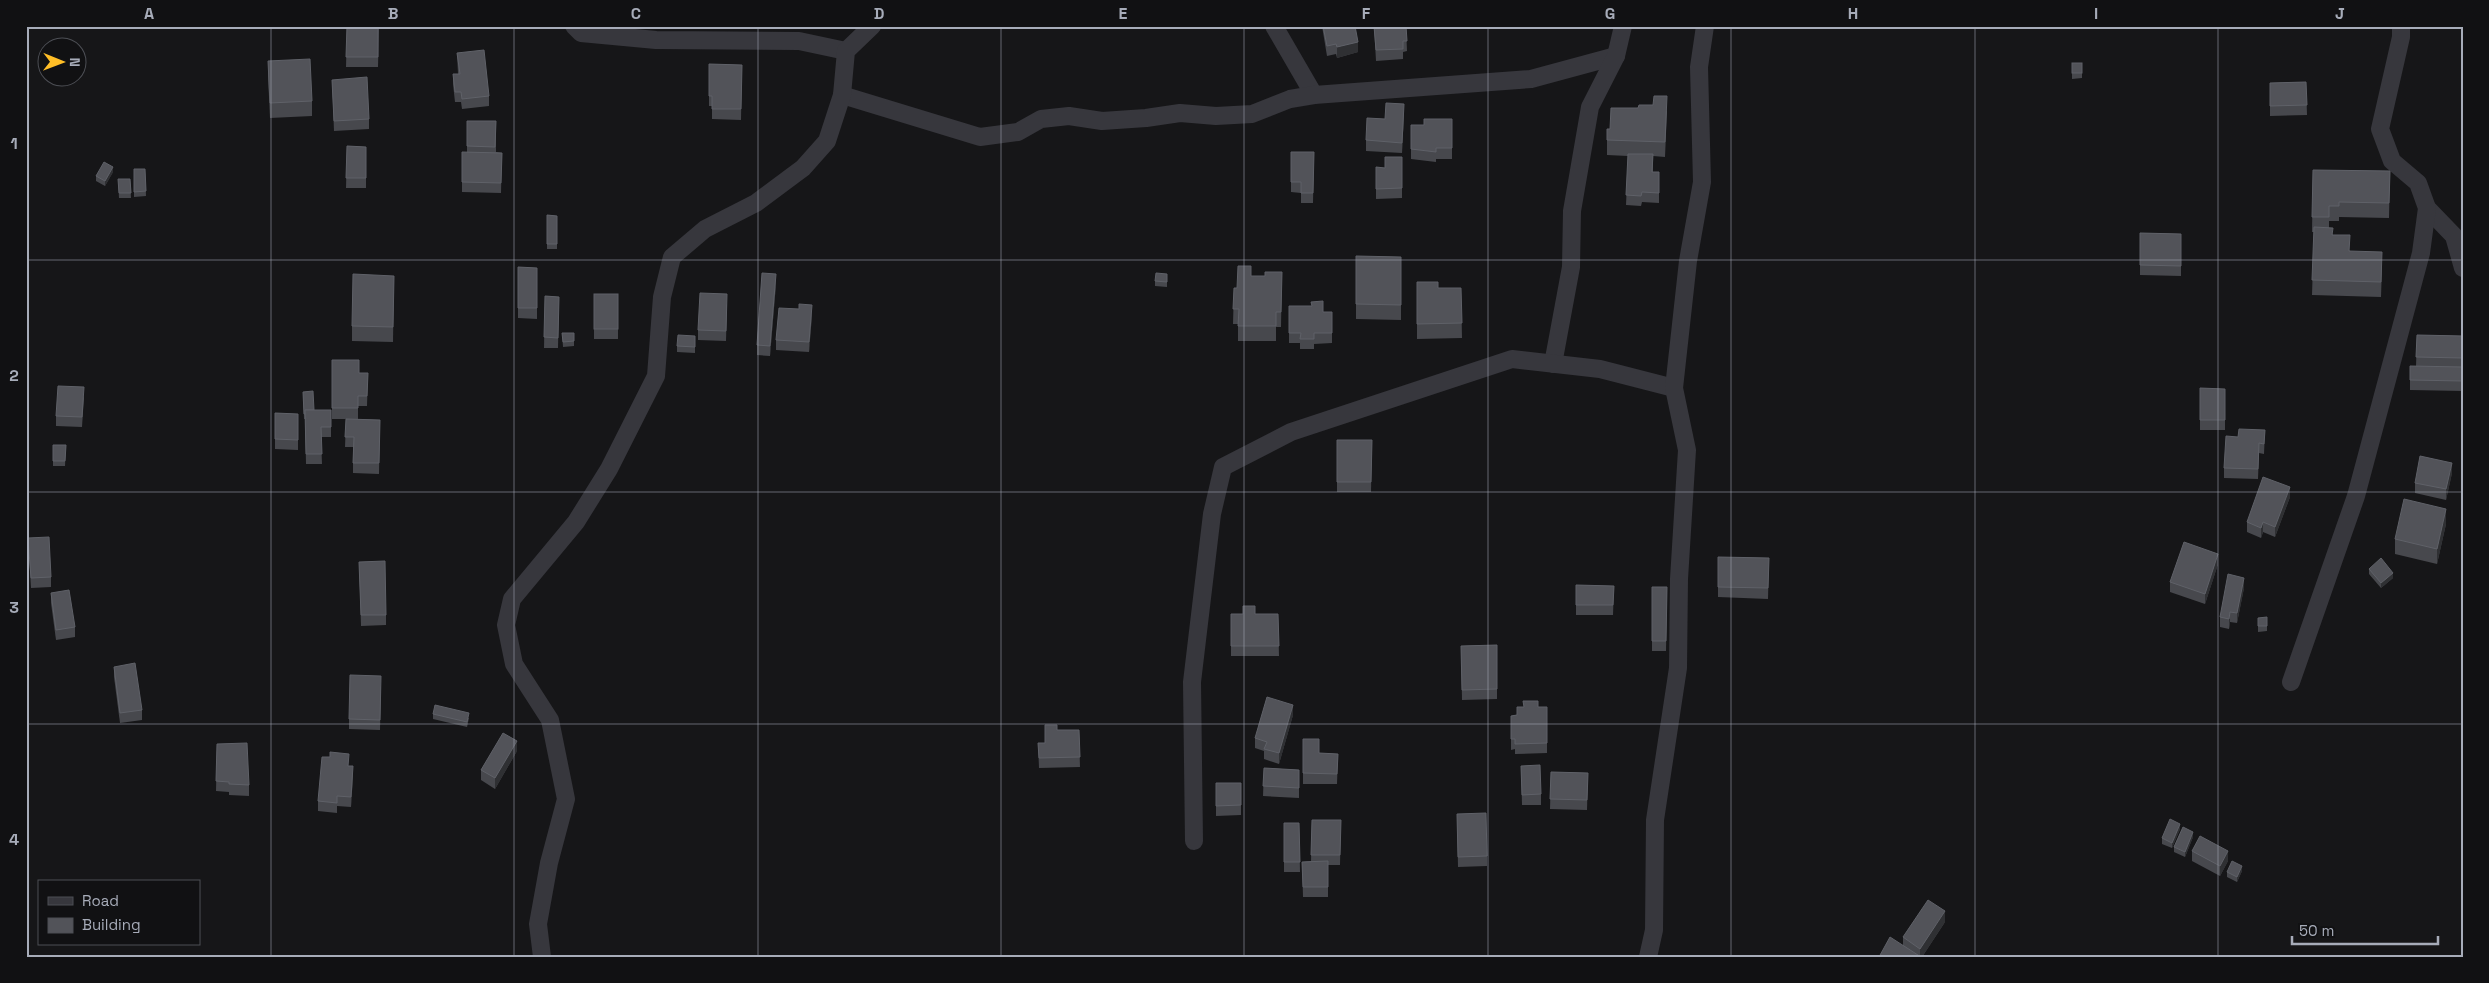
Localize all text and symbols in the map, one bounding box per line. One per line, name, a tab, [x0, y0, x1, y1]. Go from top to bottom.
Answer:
text: A	[144, 3, 154, 24]
text: B	[388, 3, 398, 24]
text: C	[631, 3, 641, 24]
text: D	[874, 3, 884, 24]
text: E	[1119, 3, 1128, 24]
text: F	[1362, 3, 1371, 24]
text: G	[1605, 3, 1615, 24]
text: H	[1848, 3, 1858, 24]
text: I	[2094, 3, 2098, 24]
text: J	[2335, 3, 2345, 24]
north arrow	[38, 38, 88, 88]
text: N	[66, 57, 84, 67]
text: 1	[10, 133, 18, 154]
text: 2	[9, 365, 19, 386]
text: 3	[9, 597, 19, 618]
text: 4	[9, 829, 19, 850]
legend	[38, 880, 200, 946]
text: Road	[82, 891, 119, 910]
scale bar	[2292, 913, 2438, 945]
text: Building	[82, 915, 141, 934]
text: 50 m	[2299, 921, 2334, 940]

